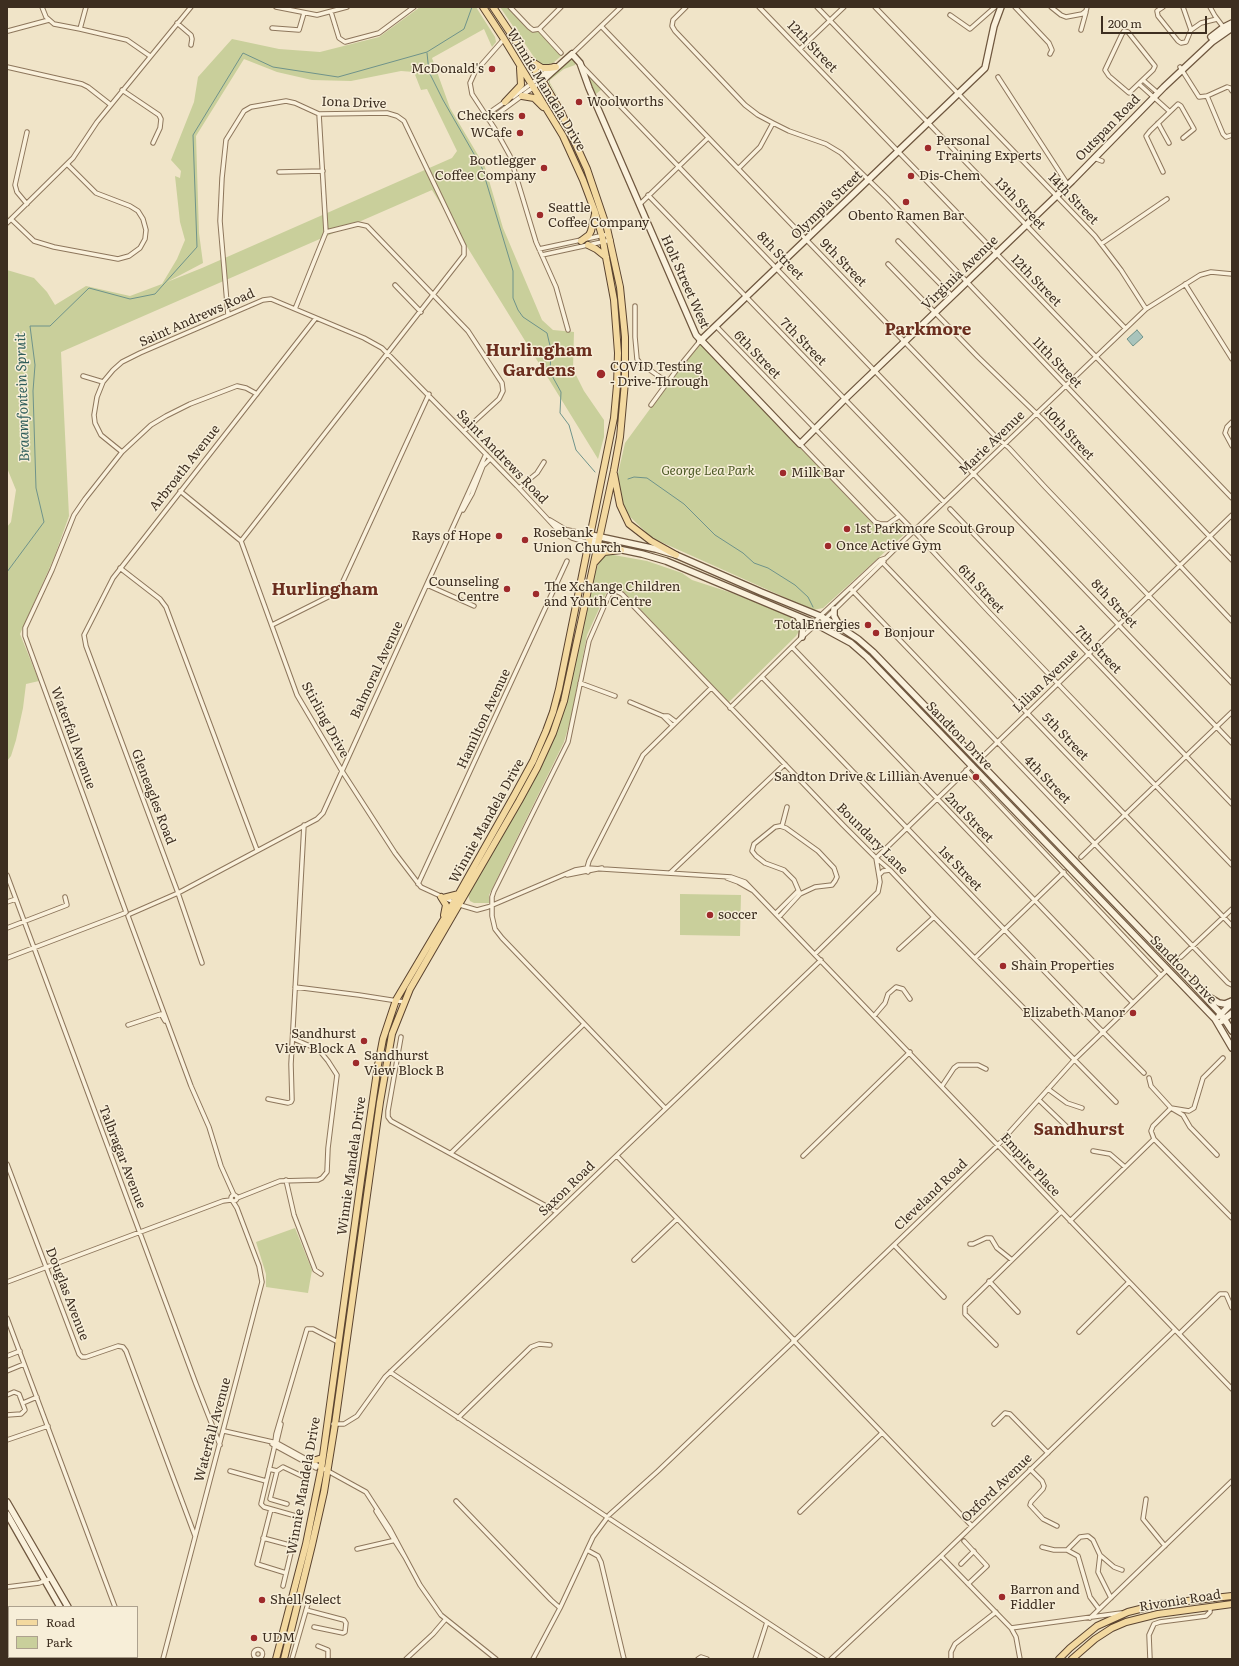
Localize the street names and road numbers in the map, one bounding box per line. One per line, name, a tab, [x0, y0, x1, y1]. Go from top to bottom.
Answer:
street label: 12th Street	[784, 18, 840, 76]
street label: Winnie Mandela Drive	[503, 26, 589, 154]
street label: Outspan Road	[1072, 92, 1144, 164]
street label: Iona Drive	[321, 94, 387, 112]
street label: Olympia Street	[788, 167, 866, 243]
street label: 14th Street	[1045, 170, 1101, 228]
street label: 13th Street	[991, 175, 1049, 233]
street label: 8th Street	[753, 229, 807, 283]
street label: Holt Street West	[657, 233, 713, 331]
street label: Virginia Avenue	[919, 233, 1001, 313]
street label: 9th Street	[816, 236, 870, 290]
street label: 12th Street	[1008, 252, 1064, 310]
street label: Saint Andrews Road	[137, 286, 257, 350]
street label: 7th Street	[776, 315, 830, 369]
street label: 6th Street	[730, 328, 784, 382]
street label: 11th Street	[1029, 334, 1085, 392]
street label: 10th Street	[1041, 404, 1097, 464]
street label: Saint Andrews Road	[453, 407, 551, 507]
street label: Marie Avenue	[956, 408, 1028, 478]
street label: Arbroath Avenue	[146, 422, 224, 514]
street label: 6th Street	[955, 562, 1007, 616]
street label: 8th Street	[1088, 576, 1140, 632]
street label: Balmoral Avenue	[348, 619, 406, 721]
street label: 7th Street	[1071, 623, 1125, 677]
street label: Lilian Avenue	[1010, 646, 1082, 716]
street label: Hamilton Avenue	[454, 667, 514, 771]
street label: Stirling Drive	[298, 679, 352, 761]
street label: Waterfall Avenue	[47, 685, 99, 791]
street label: Sandton Drive	[923, 699, 995, 773]
street label: 5th Street	[1038, 710, 1092, 764]
street label: Gleneagles Road	[128, 747, 178, 847]
street label: 4th Street	[1020, 753, 1074, 807]
street label: Winnie Mandela Drive	[446, 756, 528, 886]
street label: 2nd Street	[942, 790, 996, 846]
street label: Boundary Lane	[833, 800, 911, 878]
street label: 1st Street	[935, 843, 985, 895]
street label: Sandton Drive	[1147, 933, 1219, 1007]
street label: Winnie Mandela Drive	[335, 1096, 369, 1236]
street label: Talbragar Avenue	[95, 1103, 149, 1211]
street label: Empire Place	[997, 1130, 1063, 1200]
street label: Cleveland Road	[891, 1156, 971, 1234]
street label: Saxon Road	[536, 1158, 598, 1220]
street label: Douglas Avenue	[42, 1245, 92, 1343]
street label: Waterfall Avenue	[192, 1376, 234, 1484]
street label: Winnie Mandela Drive	[284, 1416, 324, 1556]
street label: Oxford Avenue	[959, 1450, 1035, 1526]
street label: Rivonia Road	[1138, 1587, 1222, 1615]

